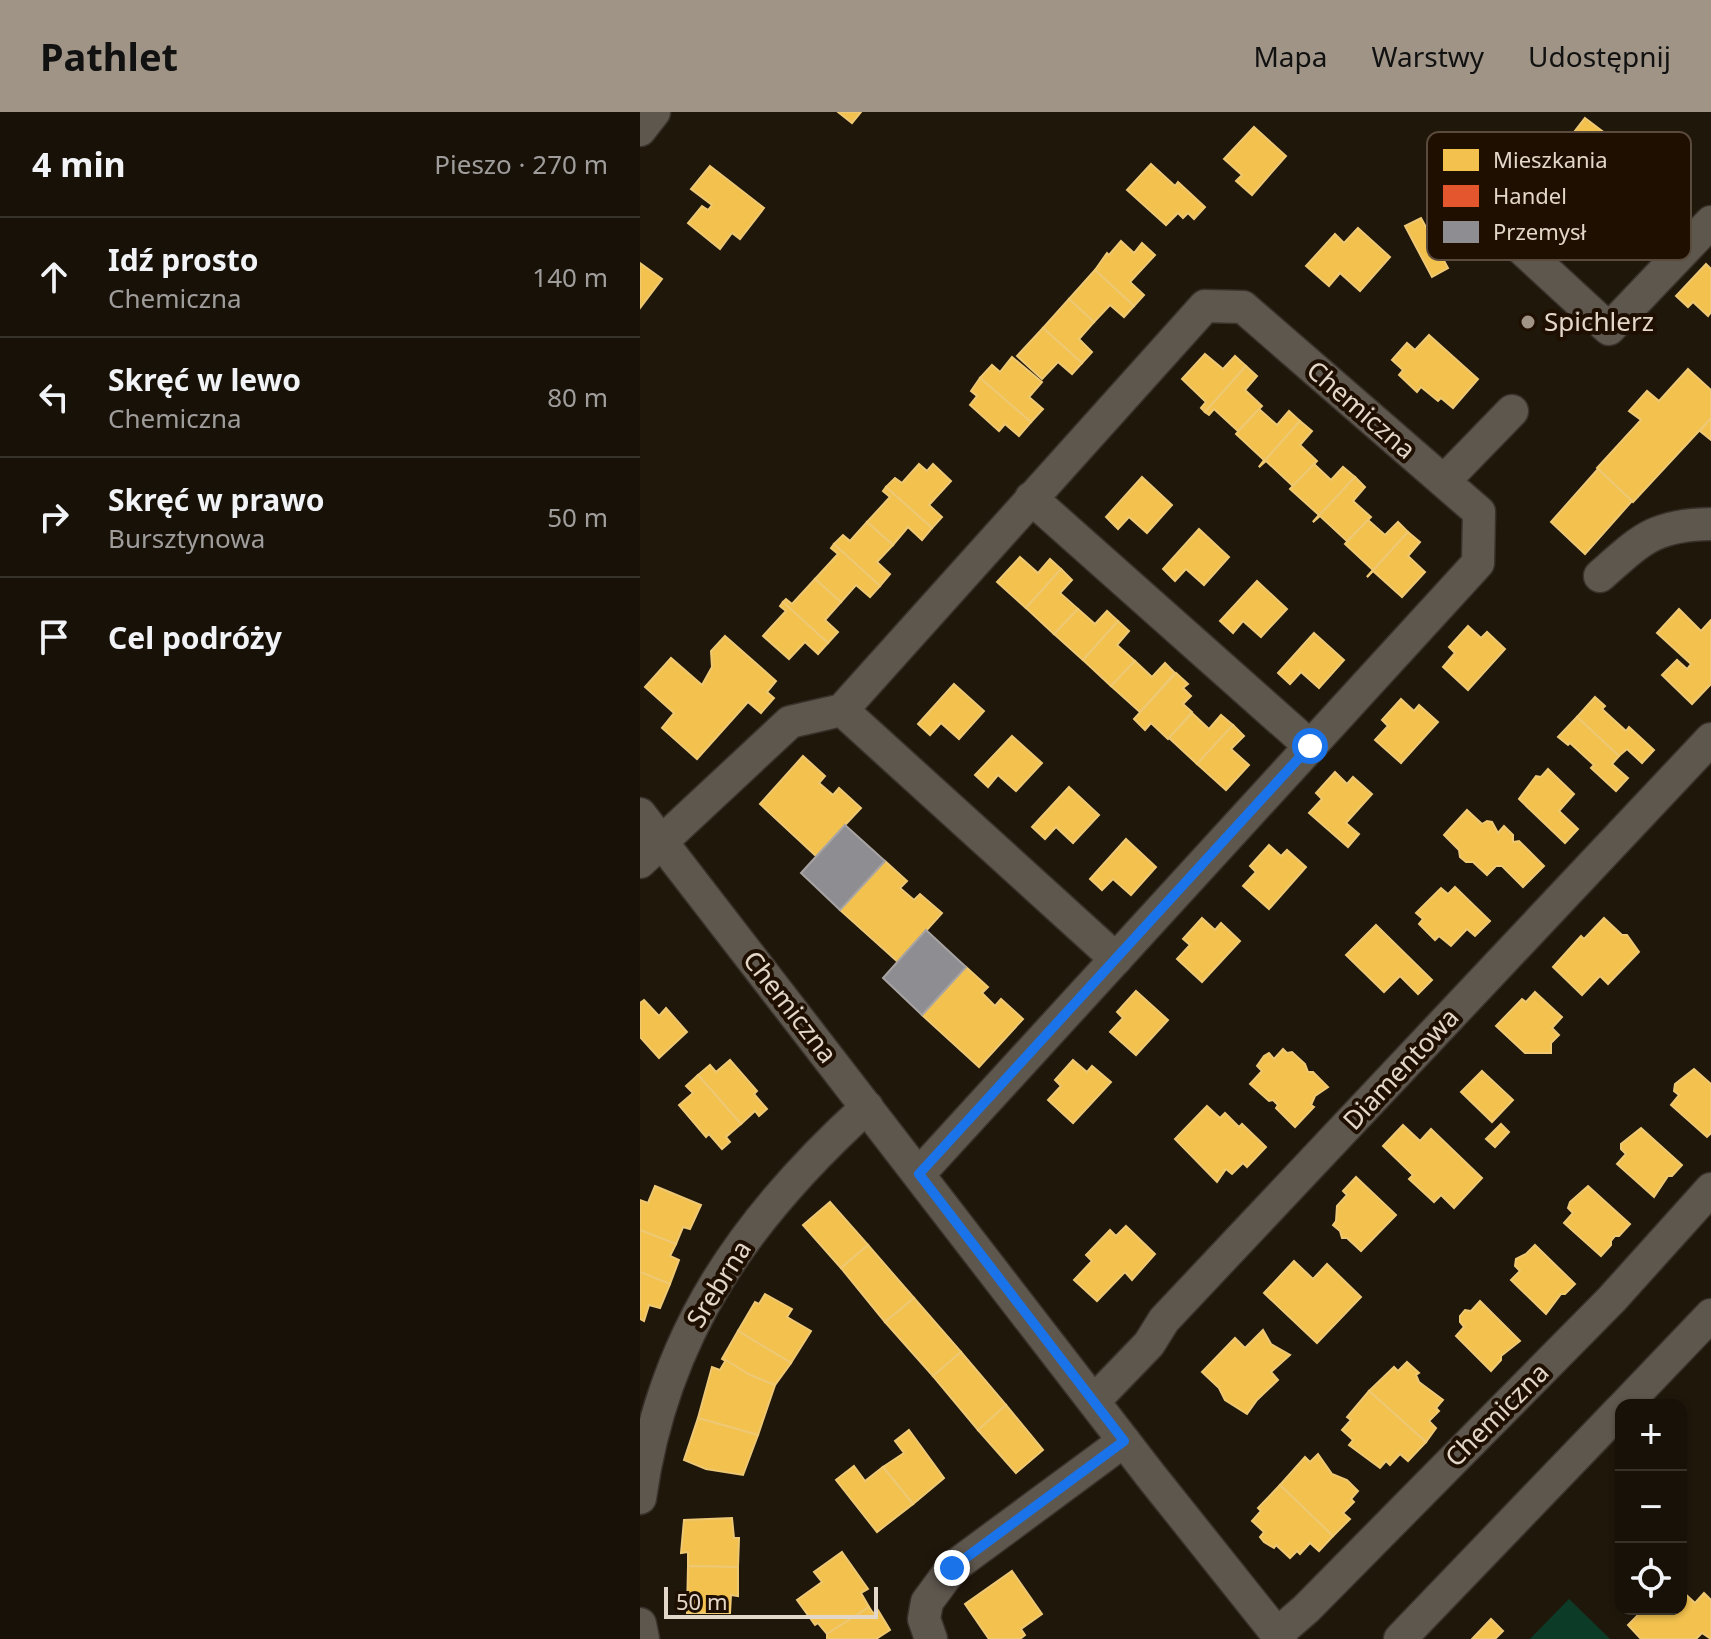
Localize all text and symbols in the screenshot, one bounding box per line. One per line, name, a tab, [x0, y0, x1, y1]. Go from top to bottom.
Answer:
text: Pathlet	[40, 30, 178, 82]
text: Mapa	[1253, 37, 1328, 75]
text: Warstwy	[1372, 37, 1484, 75]
text: Udostępnij	[1528, 37, 1671, 75]
legend	[1427, 132, 1691, 260]
text: 4 min	[32, 141, 126, 187]
text: Mieszkania	[1493, 144, 1608, 174]
text: Pieszo · 270 m	[434, 146, 608, 182]
text: Handel	[1493, 180, 1567, 210]
text: Przemysł	[1493, 216, 1586, 246]
text: Idź prosto	[108, 239, 259, 280]
icon: ahead	[32, 255, 76, 299]
text: 140 m	[532, 259, 608, 295]
text: Chemiczna	[108, 280, 242, 316]
place label: Spichlerz	[1544, 303, 1654, 339]
marker: Spichlerz	[1519, 313, 1537, 331]
street label: Chemiczna	[1299, 352, 1424, 467]
text: Skręć w lewo	[108, 359, 301, 400]
icon: left	[32, 375, 76, 419]
text: 80 m	[547, 379, 608, 415]
text: Chemiczna	[108, 400, 242, 436]
text: Skręć w prawo	[108, 479, 325, 520]
icon: right	[32, 495, 76, 539]
text: 50 m	[547, 499, 608, 535]
text: Bursztynowa	[108, 520, 265, 556]
icon: arrive	[32, 615, 76, 659]
text: Cel podróży	[108, 617, 282, 658]
route start	[1292, 728, 1328, 764]
street label: Chemiczna	[735, 943, 846, 1070]
street label: Diamentowa	[1334, 999, 1466, 1137]
street label: Srebrna	[677, 1233, 759, 1334]
street label: Chemiczna	[1436, 1354, 1556, 1474]
map controls	[1615, 1399, 1687, 1615]
button: +	[1615, 1399, 1687, 1471]
button: −	[1615, 1471, 1687, 1543]
button: locate	[1615, 1543, 1687, 1615]
route end	[934, 1550, 970, 1586]
scale bar	[664, 1583, 878, 1619]
text: 50 m	[676, 1586, 727, 1616]

